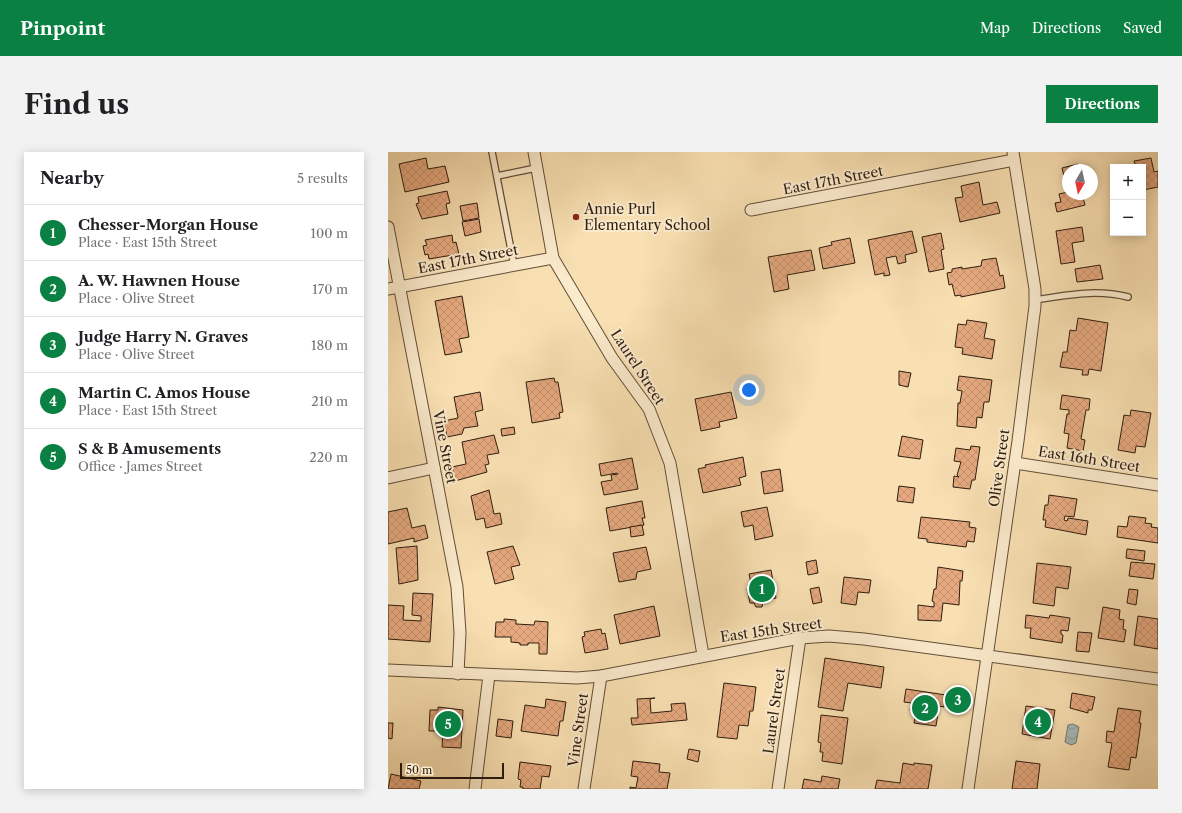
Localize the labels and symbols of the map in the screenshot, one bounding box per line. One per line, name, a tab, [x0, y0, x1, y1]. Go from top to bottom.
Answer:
street label: East 17th Street	[781, 161, 885, 199]
north arrow	[1062, 164, 1098, 200]
place label: Annie Purl Elementary School	[583, 200, 710, 234]
marker: Annie Purl Elementary School	[571, 212, 581, 222]
street label: East 17th Street	[416, 240, 520, 278]
street label: Laurel Street	[607, 326, 669, 408]
your location	[739, 380, 759, 400]
street label: Vine Street	[429, 408, 461, 485]
street label: Olive Street	[985, 428, 1013, 508]
street label: East 16th Street	[1037, 442, 1141, 476]
pin: 1	[749, 574, 775, 604]
street label: East 15th Street	[719, 614, 823, 646]
street label: Laurel Street	[759, 667, 789, 755]
pin: 3	[945, 685, 971, 715]
street label: Vine Street	[564, 692, 592, 769]
pin: 2	[912, 693, 938, 723]
pin: 4	[1025, 707, 1051, 737]
pin: 5	[435, 709, 461, 739]
scale bar	[400, 761, 504, 780]

